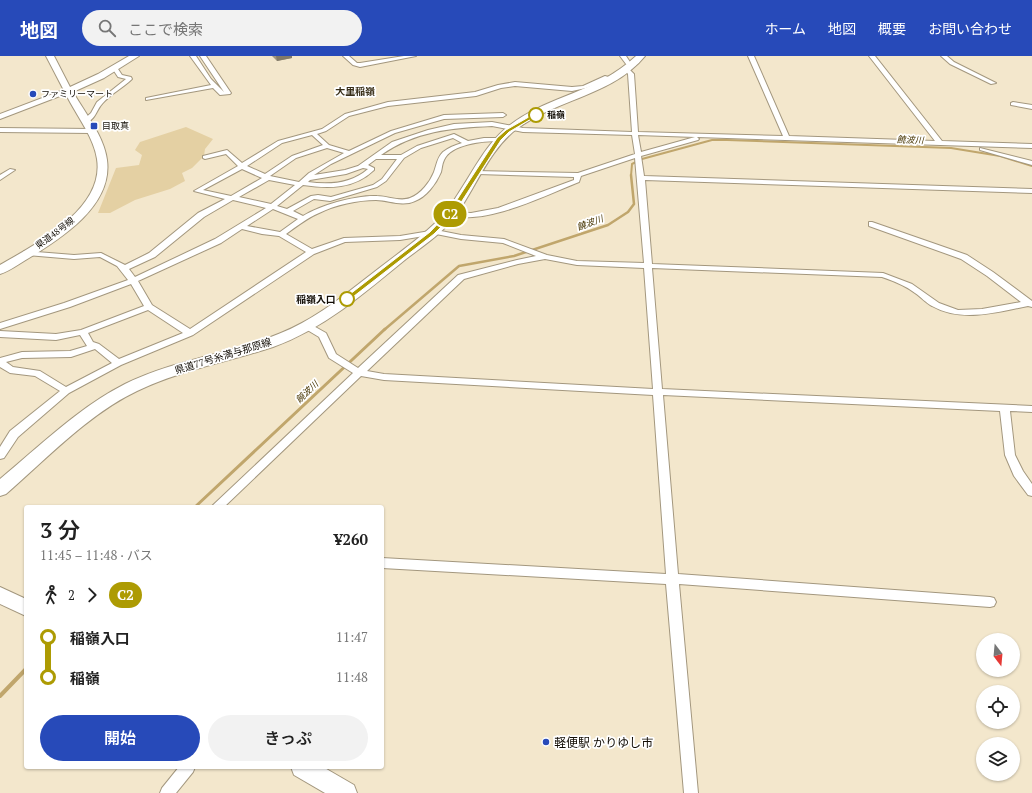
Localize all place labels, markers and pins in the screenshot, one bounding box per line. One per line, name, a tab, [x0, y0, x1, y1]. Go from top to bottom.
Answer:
place label: ファミリーマート	[41, 88, 113, 100]
marker: ファミリーマート	[28, 89, 38, 99]
marker: 稲嶺	[528, 107, 544, 123]
place label: 稲嶺	[547, 109, 565, 121]
place label: 目取真	[102, 120, 129, 132]
marker: 目取真	[89, 121, 99, 131]
marker: 稲嶺入口	[339, 291, 355, 307]
place label: 稲嶺入口	[296, 293, 336, 306]
place label: 軽便駅 かりゆし市	[554, 735, 653, 750]
marker: 軽便駅 かりゆし市	[541, 737, 551, 747]

